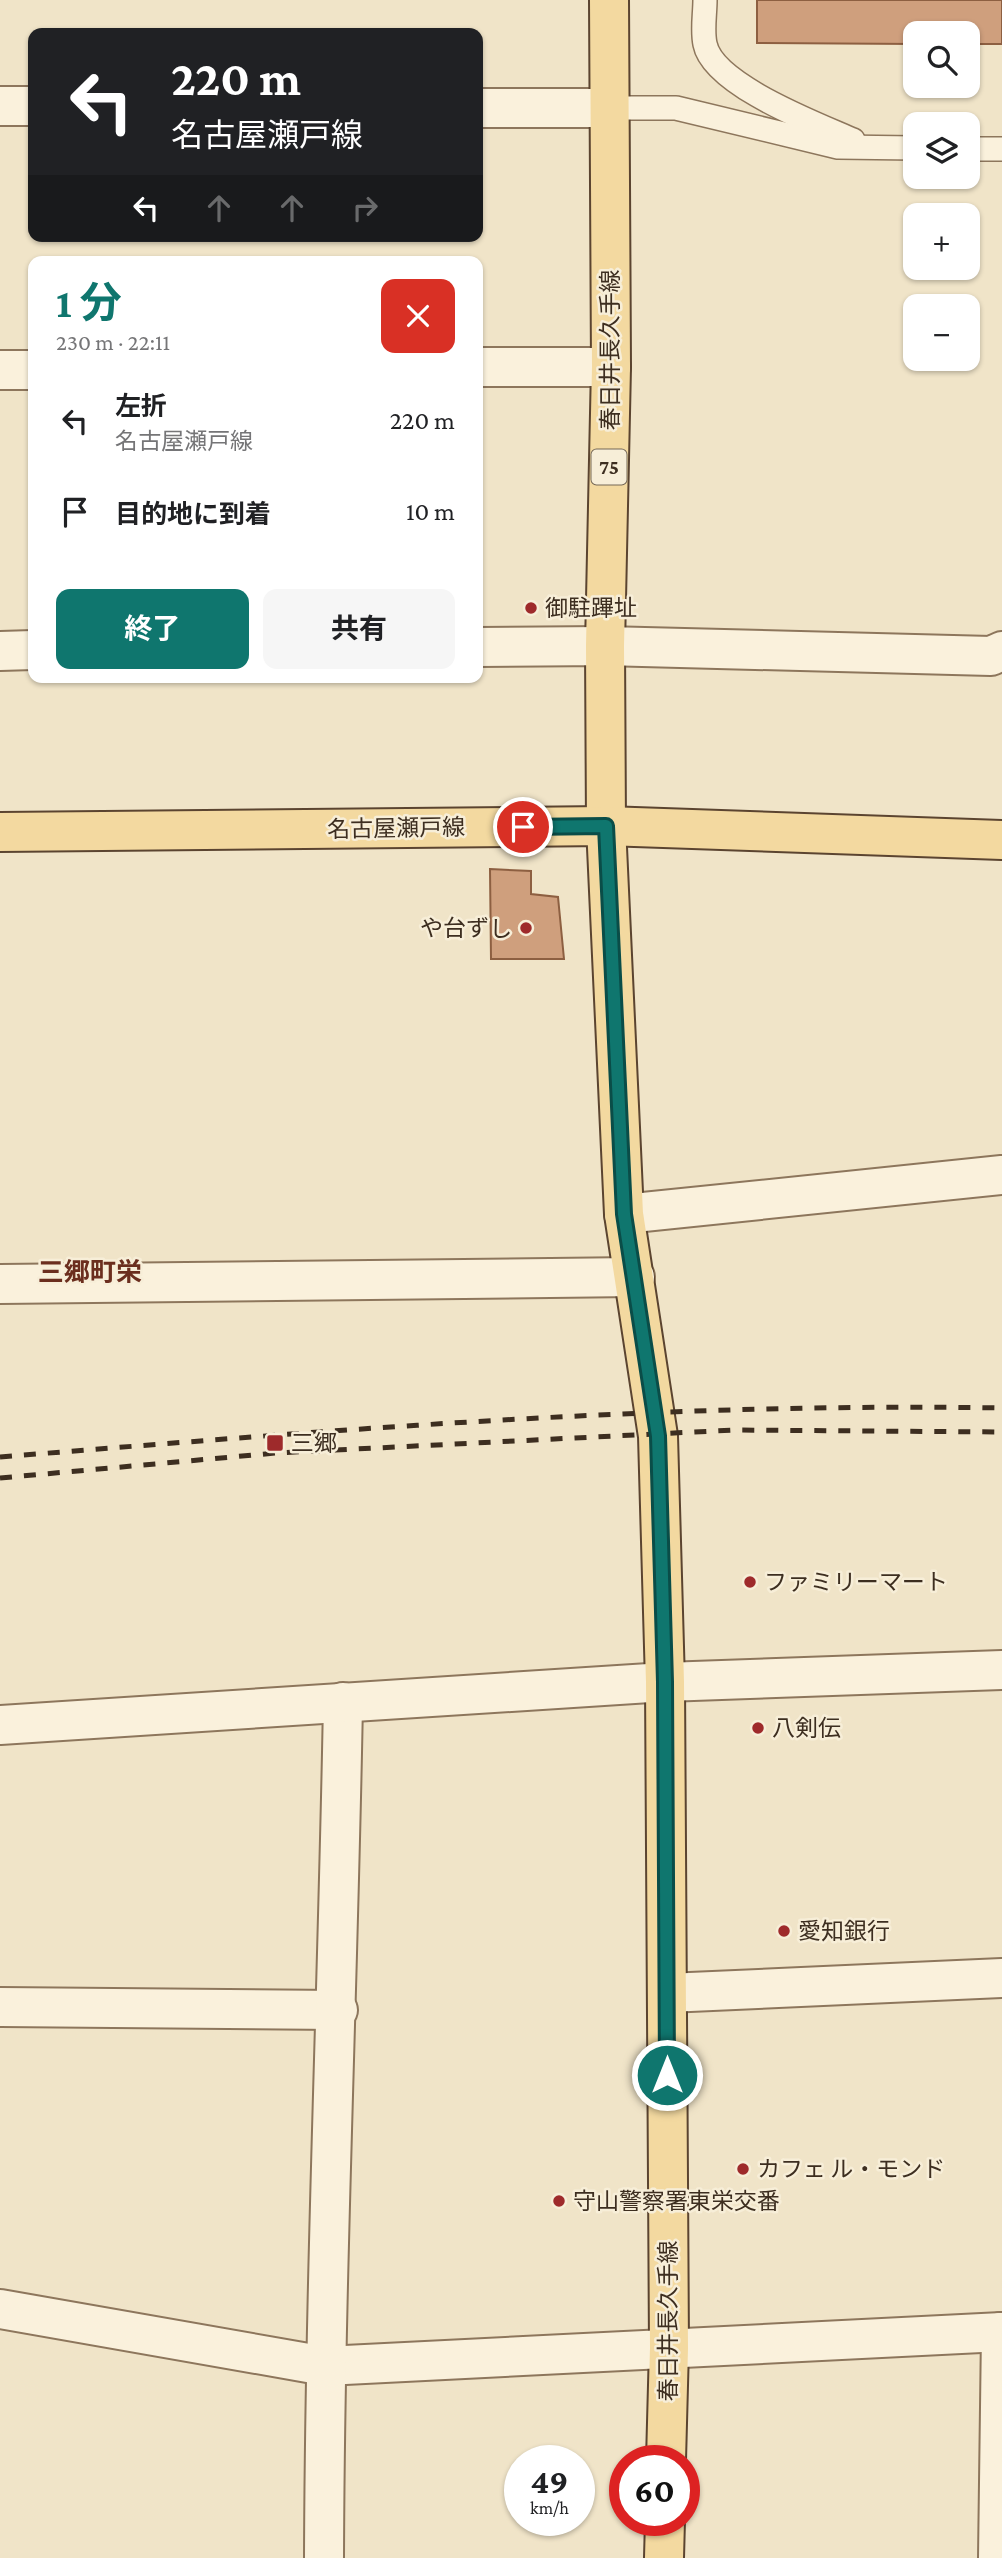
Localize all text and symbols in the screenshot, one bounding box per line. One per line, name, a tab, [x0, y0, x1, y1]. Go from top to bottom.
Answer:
map controls	[903, 21, 980, 371]
button: search	[903, 21, 980, 98]
text: 220 m	[171, 51, 301, 106]
icon: left	[56, 56, 147, 147]
button: layers	[903, 112, 980, 189]
text: 名古屋瀬戸線	[171, 117, 363, 153]
icon: left	[127, 189, 165, 227]
icon: ahead	[200, 189, 238, 227]
icon: ahead	[273, 189, 311, 227]
icon: right	[346, 189, 384, 227]
button: +	[903, 203, 980, 280]
street label: 春日井長久手線	[597, 270, 623, 431]
text: 1 分	[56, 279, 122, 326]
button: close	[381, 279, 455, 353]
button: −	[903, 294, 980, 371]
text: 230 m · 22:11	[56, 329, 170, 355]
text: 左折	[115, 392, 167, 421]
icon: left	[56, 402, 94, 440]
text: 220 m	[390, 406, 455, 435]
text: 名古屋瀬戸線	[115, 428, 253, 454]
road number: 75	[592, 449, 626, 484]
icon: arrive	[56, 493, 94, 531]
text: 10 m	[406, 497, 455, 526]
text: 目的地に到着	[115, 500, 271, 529]
button: 終了	[56, 589, 249, 669]
button: 共有	[263, 589, 455, 669]
place label: 御駐蹕址	[545, 595, 637, 621]
marker: 御駐蹕址	[523, 600, 539, 616]
pin	[493, 797, 553, 857]
icon: arrive	[504, 808, 542, 846]
street label: 名古屋瀬戸線	[327, 814, 465, 842]
place label: や台ずし	[420, 915, 512, 941]
marker: や台ずし	[518, 920, 534, 936]
district label: 三郷町栄	[38, 1258, 142, 1287]
place label: 三郷	[291, 1430, 337, 1456]
marker: 三郷	[265, 1433, 285, 1453]
place label: ファミリーマート	[764, 1569, 948, 1595]
marker: ファミリーマート	[742, 1574, 758, 1590]
place label: 八剣伝	[772, 1715, 841, 1741]
marker: 八剣伝	[750, 1720, 766, 1736]
place label: 愛知銀行	[798, 1918, 890, 1944]
marker: 愛知銀行	[776, 1923, 792, 1939]
position arrow	[630, 2038, 704, 2112]
place label: カフェ ル・モンド	[757, 2156, 945, 2182]
marker: カフェ ル・モンド	[735, 2161, 751, 2177]
place label: 守山警察署東栄交番	[573, 2188, 780, 2214]
marker: 守山警察署東栄交番	[551, 2193, 567, 2209]
street label: 春日井長久手線	[655, 2241, 681, 2402]
speed limit sign: 60	[609, 2445, 700, 2536]
text: 49	[531, 2462, 568, 2501]
text: km/h	[530, 2498, 569, 2518]

